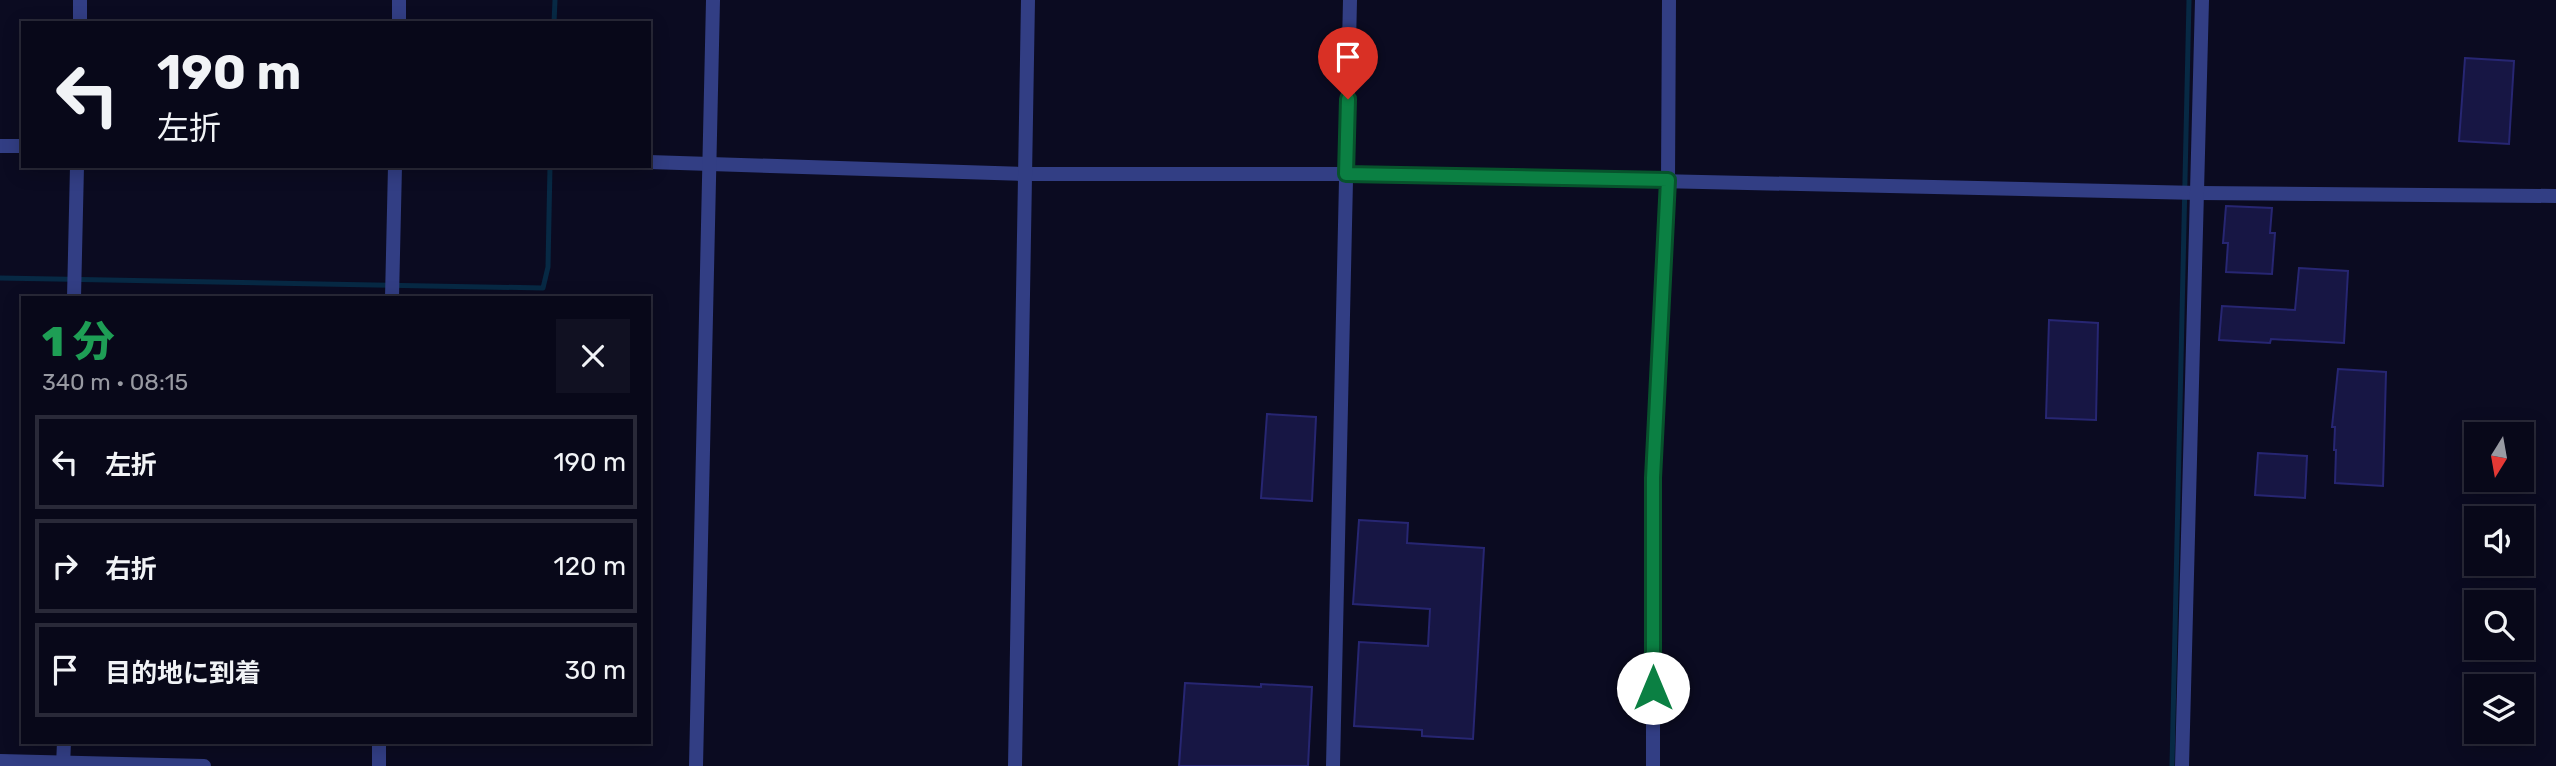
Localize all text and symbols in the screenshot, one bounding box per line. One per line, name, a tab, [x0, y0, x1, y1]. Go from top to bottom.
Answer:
pin	[1318, 27, 1378, 99]
icon: arrive	[1329, 38, 1367, 76]
text: 190 m	[157, 43, 301, 101]
icon: left	[42, 49, 133, 140]
text: 左折	[157, 109, 221, 147]
text: 1 分	[42, 317, 115, 367]
button: close	[556, 319, 630, 393]
text: 340 m · 08:15	[42, 368, 188, 396]
north arrow	[2464, 422, 2534, 492]
map controls	[2464, 422, 2534, 744]
icon: left	[46, 443, 84, 481]
text: 190 m	[553, 447, 626, 478]
text: 左折	[105, 450, 157, 481]
button: sound	[2464, 506, 2534, 576]
icon: right	[46, 547, 84, 585]
text: 120 m	[554, 551, 626, 582]
text: 右折	[105, 554, 157, 585]
button: search	[2464, 590, 2534, 660]
icon: arrive	[46, 651, 84, 689]
position arrow	[1616, 651, 1690, 725]
text: 30 m	[564, 655, 626, 686]
text: 目的地に到着	[105, 658, 261, 689]
button: layers	[2464, 674, 2534, 744]

